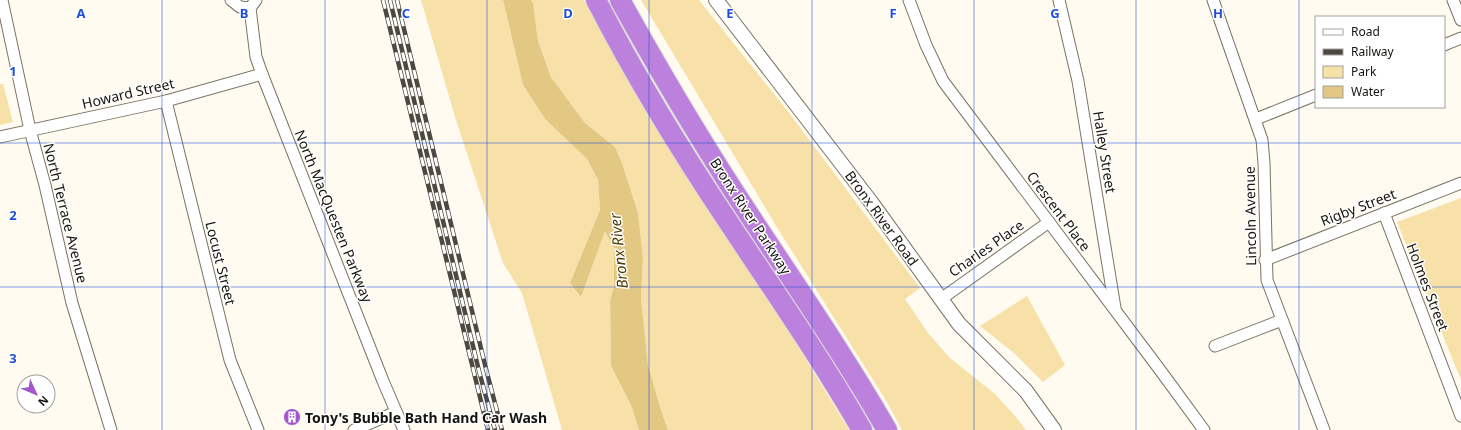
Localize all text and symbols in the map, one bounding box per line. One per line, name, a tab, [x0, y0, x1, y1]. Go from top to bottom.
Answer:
text: A	[77, 4, 86, 22]
text: B	[240, 4, 248, 22]
text: C	[402, 4, 410, 22]
text: D	[563, 4, 573, 22]
text: E	[726, 4, 734, 22]
text: F	[889, 4, 897, 22]
text: G	[1050, 4, 1060, 22]
text: H	[1213, 4, 1223, 22]
legend	[1315, 16, 1445, 108]
text: Road	[1351, 23, 1380, 40]
text: Railway	[1351, 43, 1395, 60]
text: 1	[9, 62, 17, 80]
text: Park	[1351, 63, 1377, 80]
street label: Howard Street	[80, 73, 176, 113]
text: Water	[1351, 83, 1385, 100]
street label: Halley Street	[1089, 110, 1121, 194]
street label: North MacQuesten Parkway	[291, 127, 378, 306]
street label: North Terrace Avenue	[39, 141, 93, 285]
street label: Bronx River Parkway	[706, 154, 796, 279]
street label: Lincoln Avenue	[1240, 166, 1260, 266]
street label: Bronx River Road	[841, 167, 923, 269]
street label: Crescent Place	[1023, 167, 1095, 255]
street label: Rigby Street	[1318, 184, 1398, 230]
text: 2	[9, 206, 17, 224]
water label: Bronx River	[604, 211, 632, 290]
street label: Charles Place	[945, 215, 1027, 281]
street label: Locust Street	[201, 219, 241, 307]
street label: Holmes Street	[1402, 240, 1454, 334]
text: 3	[9, 349, 17, 367]
north arrow	[16, 374, 56, 414]
text: N	[35, 393, 52, 410]
building icon: Tony's Bubble Bath Hand Car Wash	[282, 407, 302, 427]
place label: Tony's Bubble Bath Hand Car Wash	[305, 408, 547, 427]

